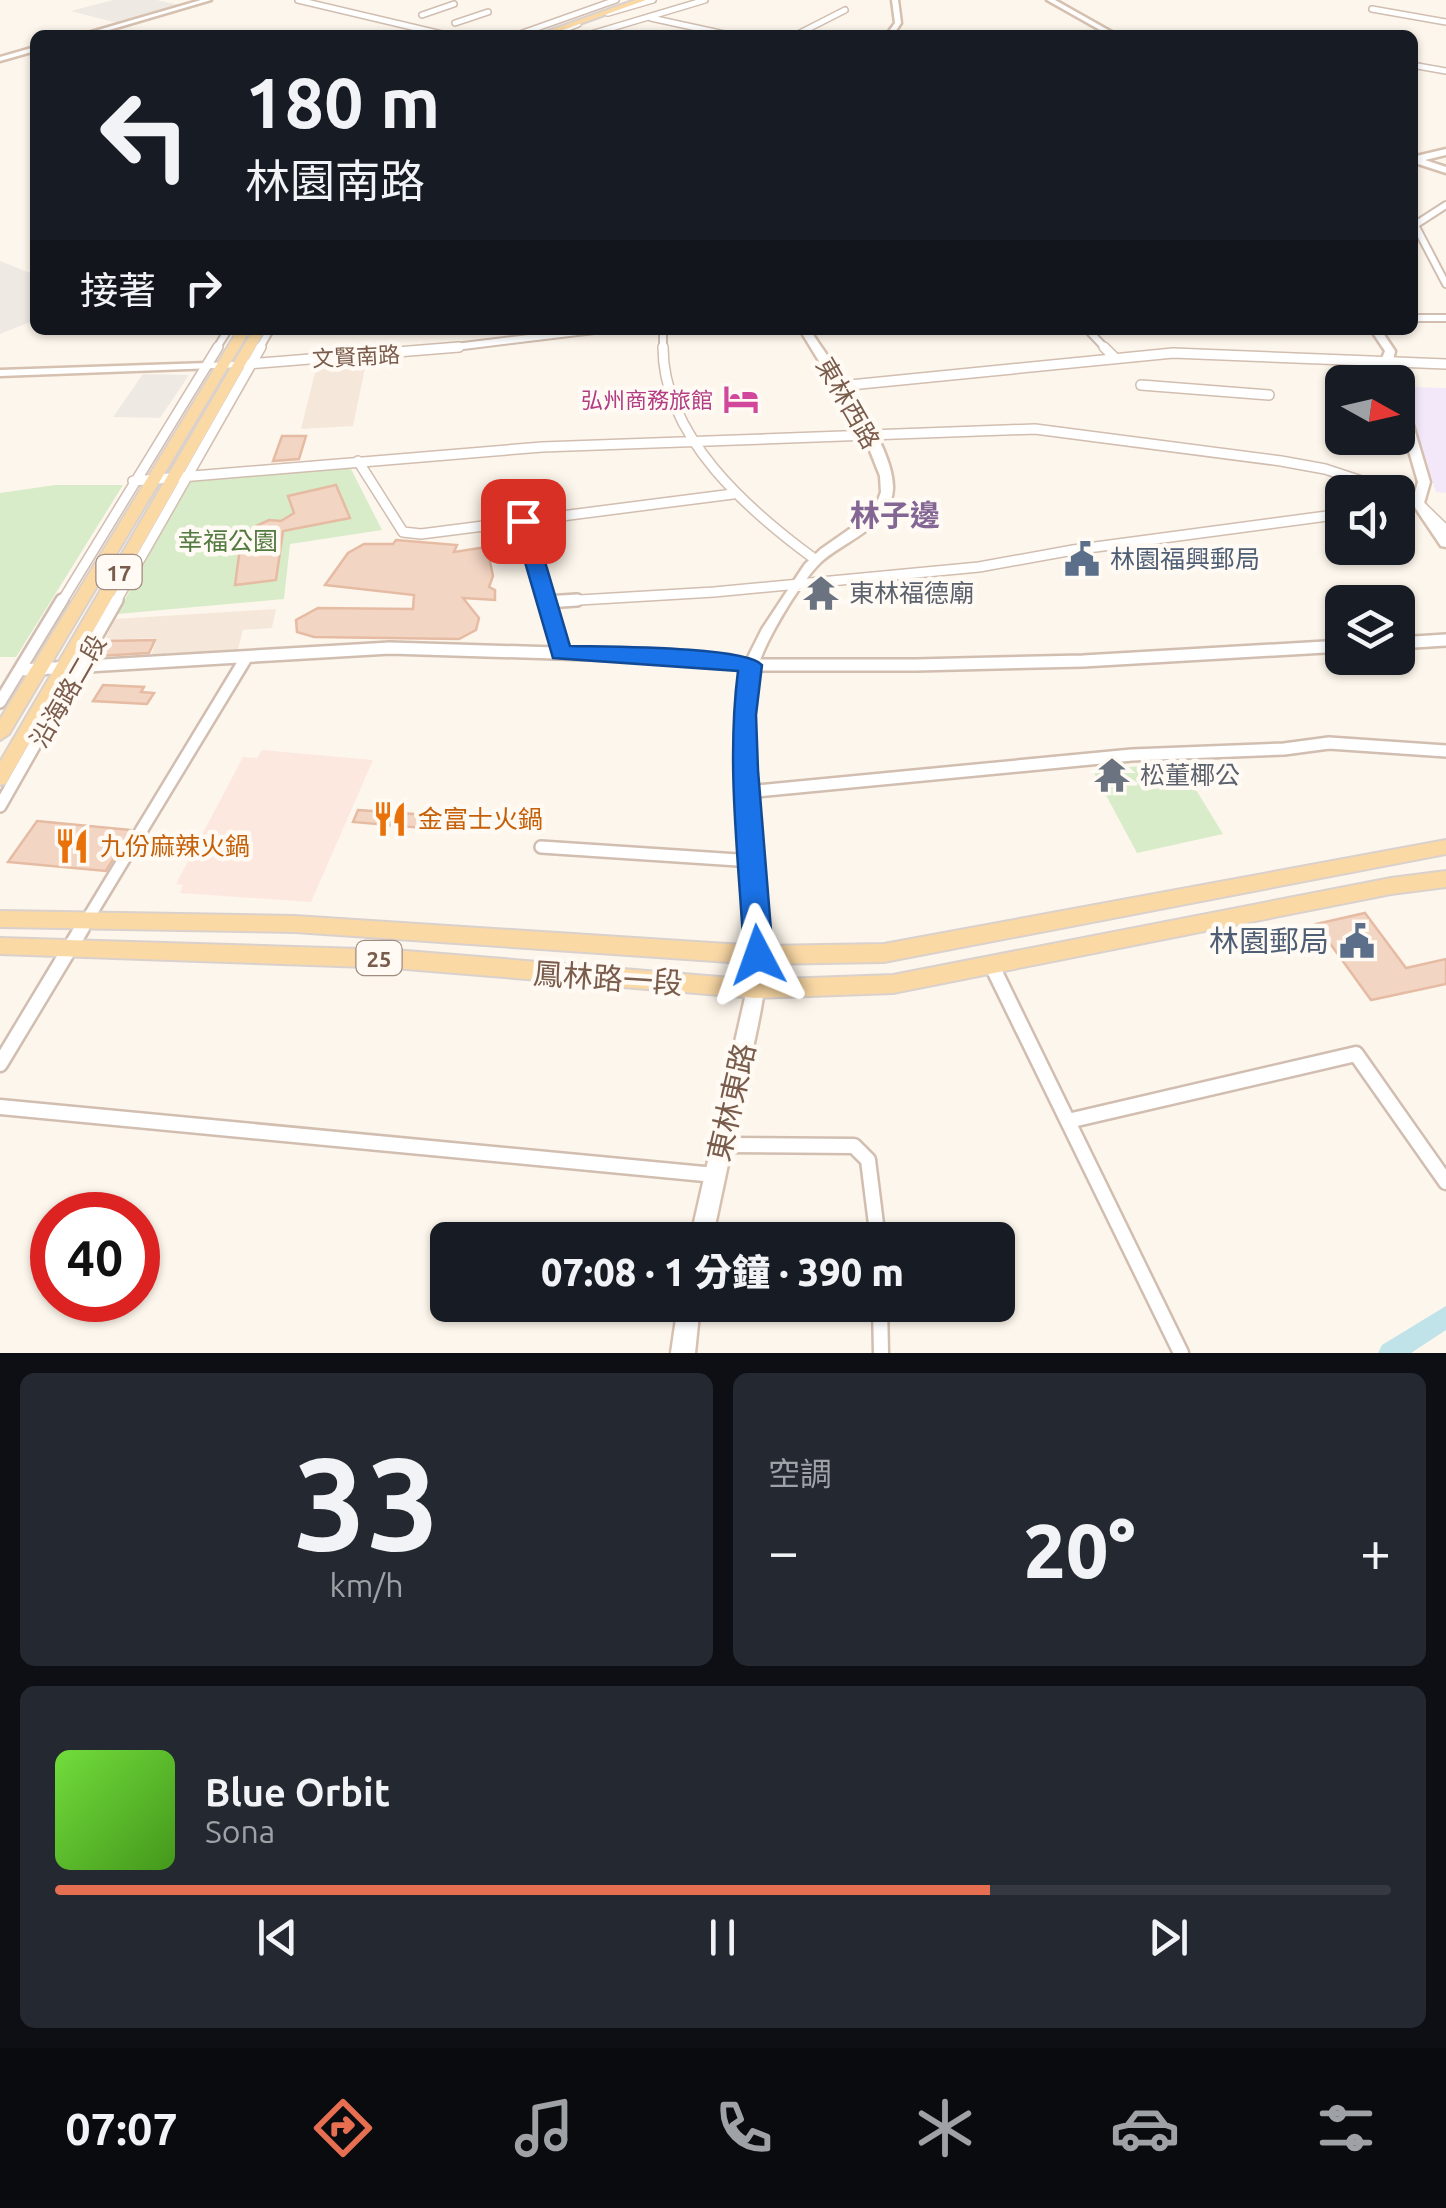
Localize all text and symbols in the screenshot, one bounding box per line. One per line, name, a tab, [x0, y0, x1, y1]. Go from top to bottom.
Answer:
text: 180 m	[245, 63, 440, 141]
icon: left	[80, 70, 210, 200]
text: 林園南路	[245, 155, 425, 206]
icon: right	[176, 260, 231, 315]
text: 接著	[80, 269, 156, 311]
street label: 文賢南路	[311, 341, 401, 371]
street label: 東林西路	[811, 353, 885, 453]
north arrow	[1325, 365, 1415, 455]
map controls	[1325, 365, 1415, 675]
hotel icon: 弘州商務旅館	[722, 380, 760, 418]
place label: 弘州商務旅館	[581, 387, 713, 412]
button: sound	[1325, 475, 1415, 565]
pin	[481, 479, 566, 564]
icon: arrive	[496, 494, 551, 549]
district label: 林子邊	[850, 498, 940, 532]
park label: 幸福公園	[178, 527, 278, 555]
public building icon: 林園福興郵局	[1063, 540, 1101, 578]
place label: 林園福興郵局	[1110, 545, 1260, 573]
road number: 17	[96, 555, 142, 589]
temple icon: 東林福德廟	[802, 574, 840, 612]
place label: 東林福德廟	[849, 579, 974, 607]
button: layers	[1325, 585, 1415, 675]
street label: 沿海路二段	[25, 630, 111, 752]
temple icon: 松董椰公	[1093, 756, 1131, 794]
place label: 松董椰公	[1140, 761, 1240, 789]
restaurant icon: 金富士火鍋	[371, 800, 409, 838]
place label: 金富士火鍋	[418, 805, 543, 833]
restaurant icon: 九份麻辣火鍋	[53, 827, 91, 865]
place label: 九份麻辣火鍋	[100, 832, 250, 860]
position arrow	[706, 903, 810, 1007]
public building icon: 林園郵局	[1338, 922, 1376, 960]
place label: 林園郵局	[1209, 924, 1329, 958]
road number: 25	[356, 941, 402, 975]
street label: 鳳林路一段	[532, 956, 684, 1000]
street label: 東林東路	[701, 1040, 761, 1164]
speed limit sign: 40	[30, 1192, 160, 1322]
text: 07:08 · 1 分鐘 · 390 m	[541, 1251, 904, 1293]
text: 33	[293, 1429, 440, 1575]
text: 空調	[768, 1455, 832, 1491]
text: 20°	[1024, 1508, 1135, 1592]
text: −	[768, 1520, 799, 1581]
text: +	[1360, 1520, 1391, 1581]
text: km/h	[330, 1567, 403, 1603]
text: Blue Orbit	[205, 1771, 390, 1813]
text: Sona	[205, 1813, 275, 1849]
icon: previous	[250, 1910, 305, 1965]
icon: pause	[695, 1910, 750, 1965]
icon: next	[1141, 1910, 1196, 1965]
icon: directions	[308, 2093, 378, 2163]
icon: music	[509, 2093, 579, 2163]
icon: phone	[709, 2093, 779, 2163]
icon: climate	[910, 2093, 980, 2163]
icon: car	[1110, 2093, 1180, 2163]
icon: filters	[1311, 2093, 1381, 2163]
text: 07:07	[65, 2103, 178, 2154]

